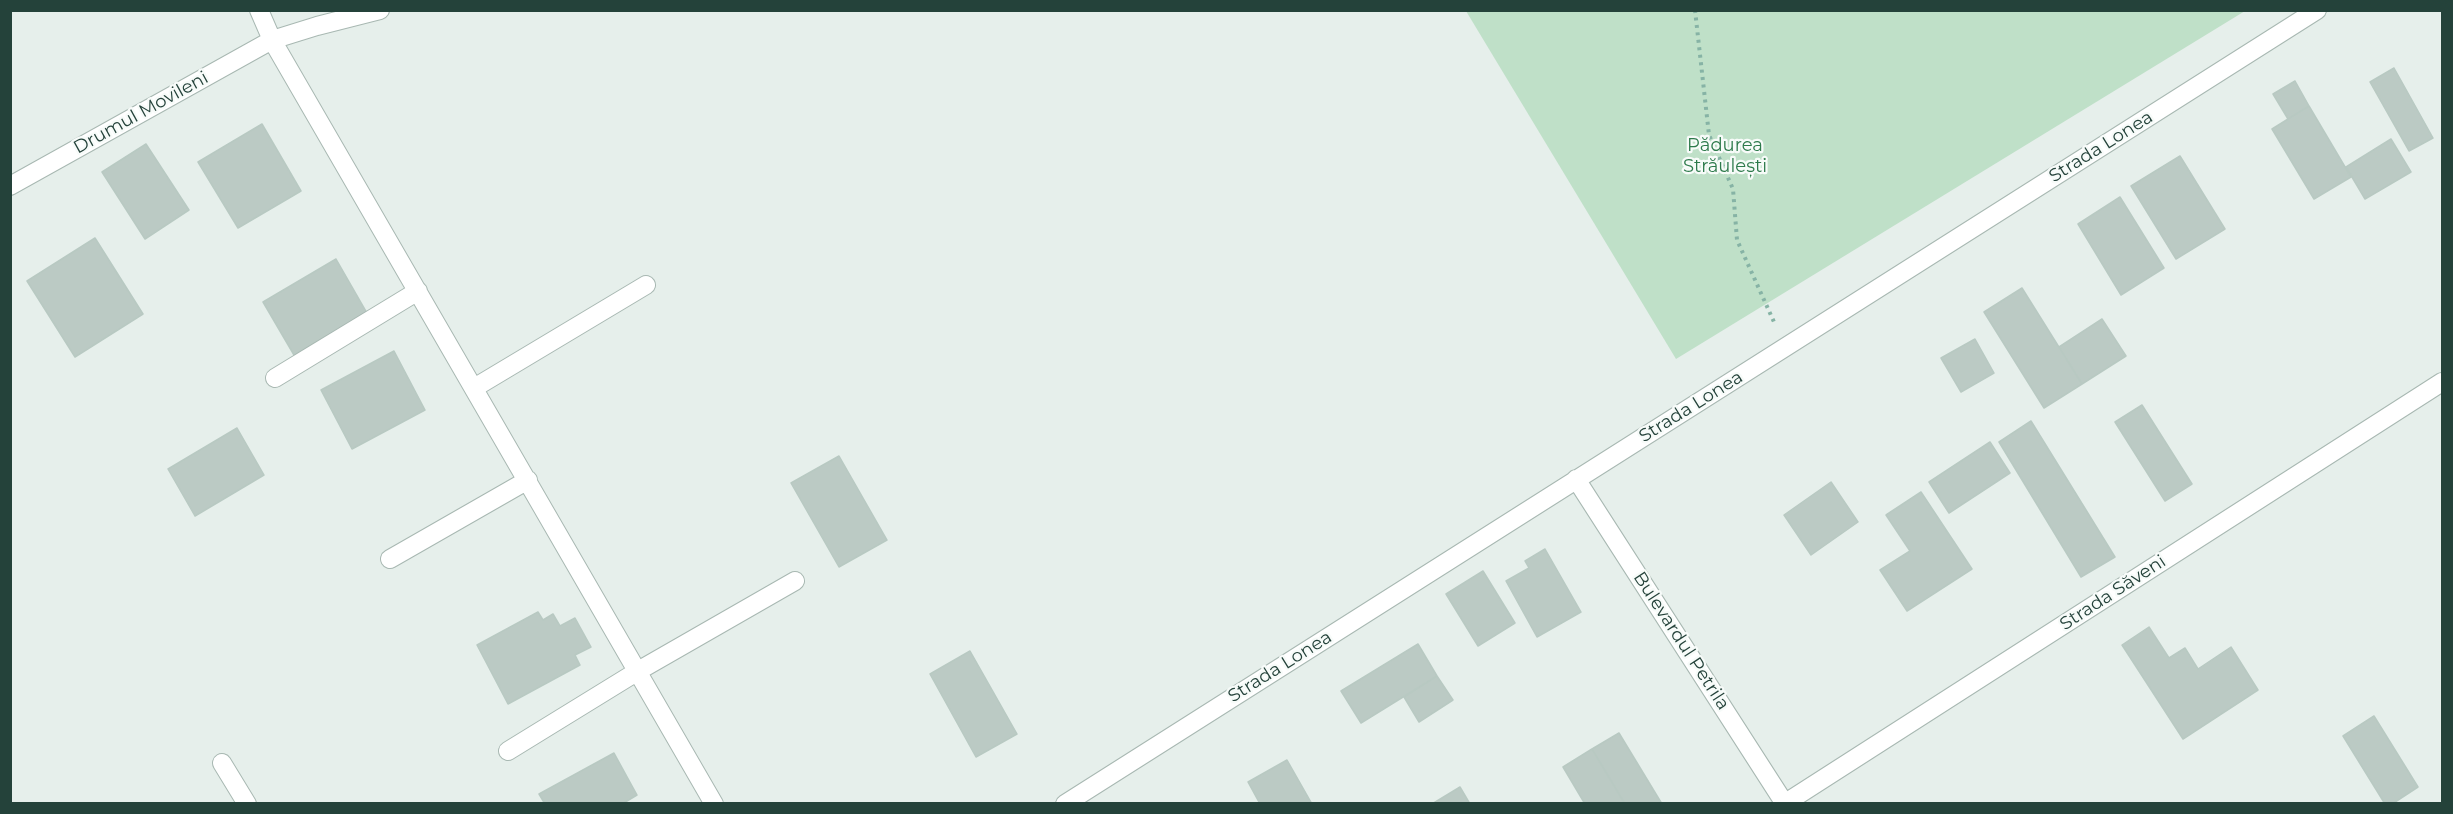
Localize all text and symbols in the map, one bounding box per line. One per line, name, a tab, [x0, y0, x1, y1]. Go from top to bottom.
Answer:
street label: Drumul Movileni	[70, 67, 212, 159]
street label: Strada Lonea	[2045, 107, 2157, 187]
park label: Pădurea Străulești	[1683, 135, 1767, 178]
street label: Strada Lonea	[1635, 367, 1747, 447]
street label: Strada Săveni	[2056, 551, 2170, 635]
street label: Bulevardul Petrila	[1628, 568, 1734, 714]
street label: Strada Lonea	[1224, 627, 1336, 707]

